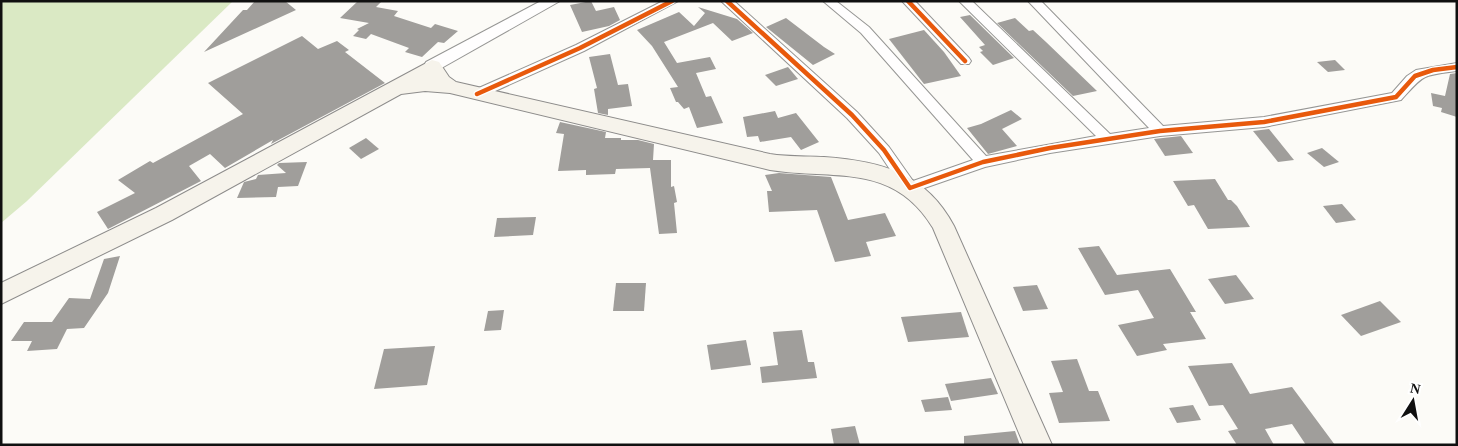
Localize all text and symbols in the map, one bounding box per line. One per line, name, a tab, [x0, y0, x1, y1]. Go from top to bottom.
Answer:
north arrow	[1388, 376, 1438, 426]
text: N	[1409, 380, 1422, 397]

